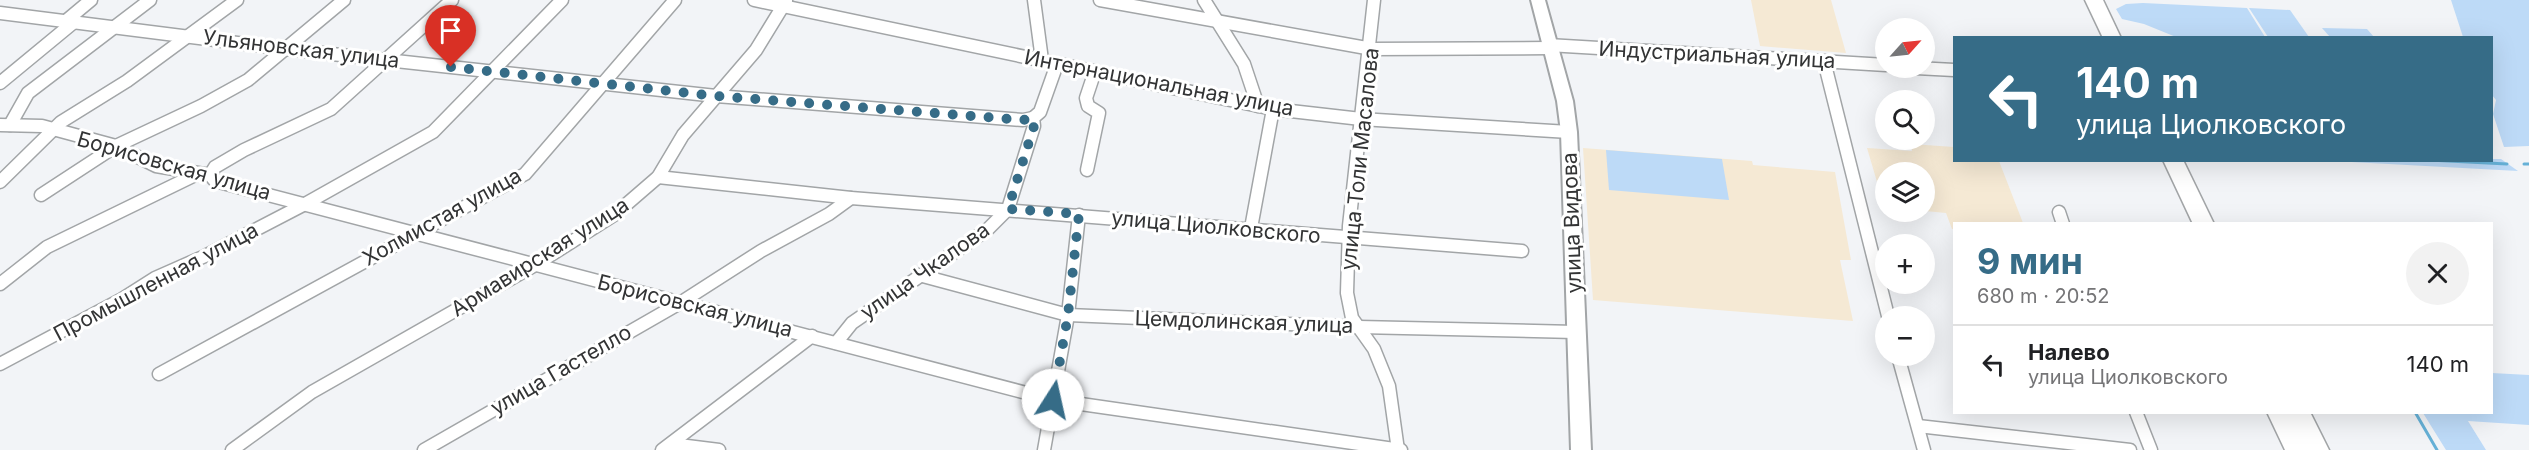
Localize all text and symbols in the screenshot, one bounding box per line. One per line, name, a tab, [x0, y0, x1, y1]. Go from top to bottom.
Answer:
pin	[425, 5, 476, 67]
icon: arrive	[434, 14, 467, 47]
north arrow	[1875, 18, 1935, 78]
map controls	[1875, 18, 1935, 366]
street label: Ульяновская улица	[201, 24, 401, 73]
street label: Индустриальная улица	[1598, 36, 1836, 73]
street label: Интернациональная улица	[1022, 44, 1296, 121]
street label: улица Толи Масалова	[1335, 46, 1384, 271]
text: 140 m	[2076, 57, 2199, 108]
icon: left	[1977, 60, 2055, 138]
button: search	[1875, 90, 1935, 150]
text: улица Циолковского	[2076, 108, 2346, 141]
street label: Борисовская улица	[74, 126, 274, 205]
street label: улица Видова	[1557, 152, 1586, 294]
button: layers	[1875, 162, 1935, 222]
street label: Холмистая улица	[358, 163, 526, 271]
street label: Армавирская улица	[446, 192, 633, 321]
street label: улица Циолковского	[1110, 205, 1322, 248]
street label: Промышленная улица	[49, 217, 262, 346]
street label: улица Чкалова	[855, 217, 994, 324]
button: +	[1875, 234, 1935, 294]
text: 9 мин	[1977, 239, 2083, 283]
button: close	[2406, 242, 2469, 305]
street label: Борисовская улица	[595, 269, 795, 342]
text: 680 m · 20:52	[1977, 284, 2109, 308]
street label: Цемдолинская улица	[1134, 305, 1354, 338]
button: −	[1875, 306, 1935, 366]
street label: улица Гастелло	[486, 319, 636, 420]
text: Налево	[2028, 339, 2110, 365]
icon: left	[1977, 348, 2010, 381]
text: 140 m	[2407, 351, 2469, 377]
text: улица Циолковского	[2028, 365, 2228, 389]
position arrow	[1021, 368, 1085, 432]

